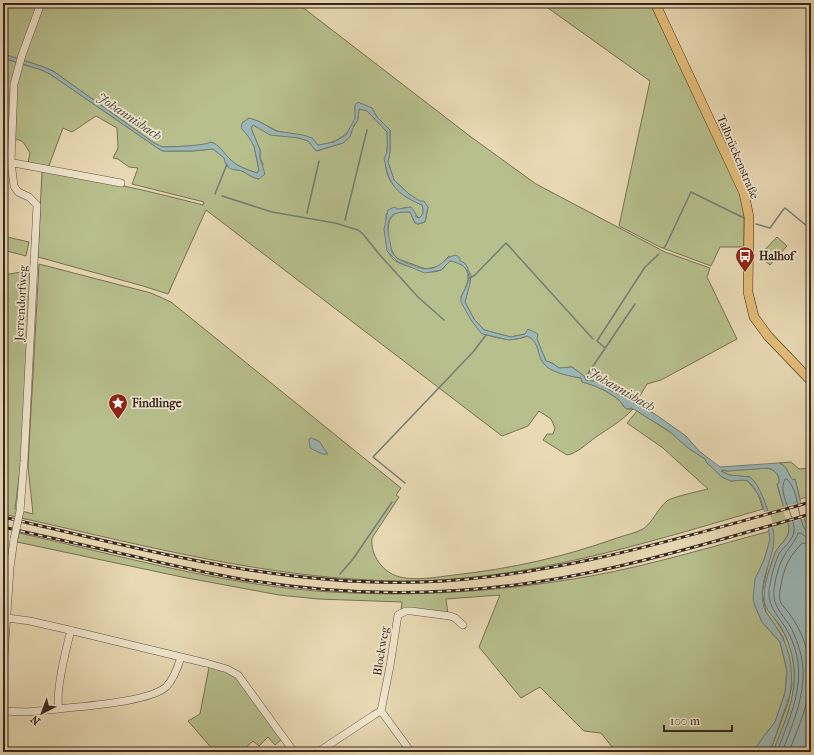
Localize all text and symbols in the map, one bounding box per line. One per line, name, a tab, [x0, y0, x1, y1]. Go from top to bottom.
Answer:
water label: Johannisbach	[95, 89, 165, 144]
street label: Talbrückenstraße	[714, 113, 762, 201]
bus stop icon: Halhof	[734, 245, 756, 273]
place label: Halhof	[759, 249, 797, 263]
street label: Jerrendorfweg	[12, 264, 30, 342]
water label: Johannisbach	[586, 364, 658, 415]
place icon: Findlinge	[107, 392, 129, 420]
place label: Findlinge	[131, 396, 182, 411]
street label: Blockweg	[370, 625, 392, 677]
north arrow	[22, 693, 62, 733]
scale bar	[664, 707, 732, 733]
text: N	[28, 712, 43, 728]
text: 100 m	[670, 714, 700, 728]

